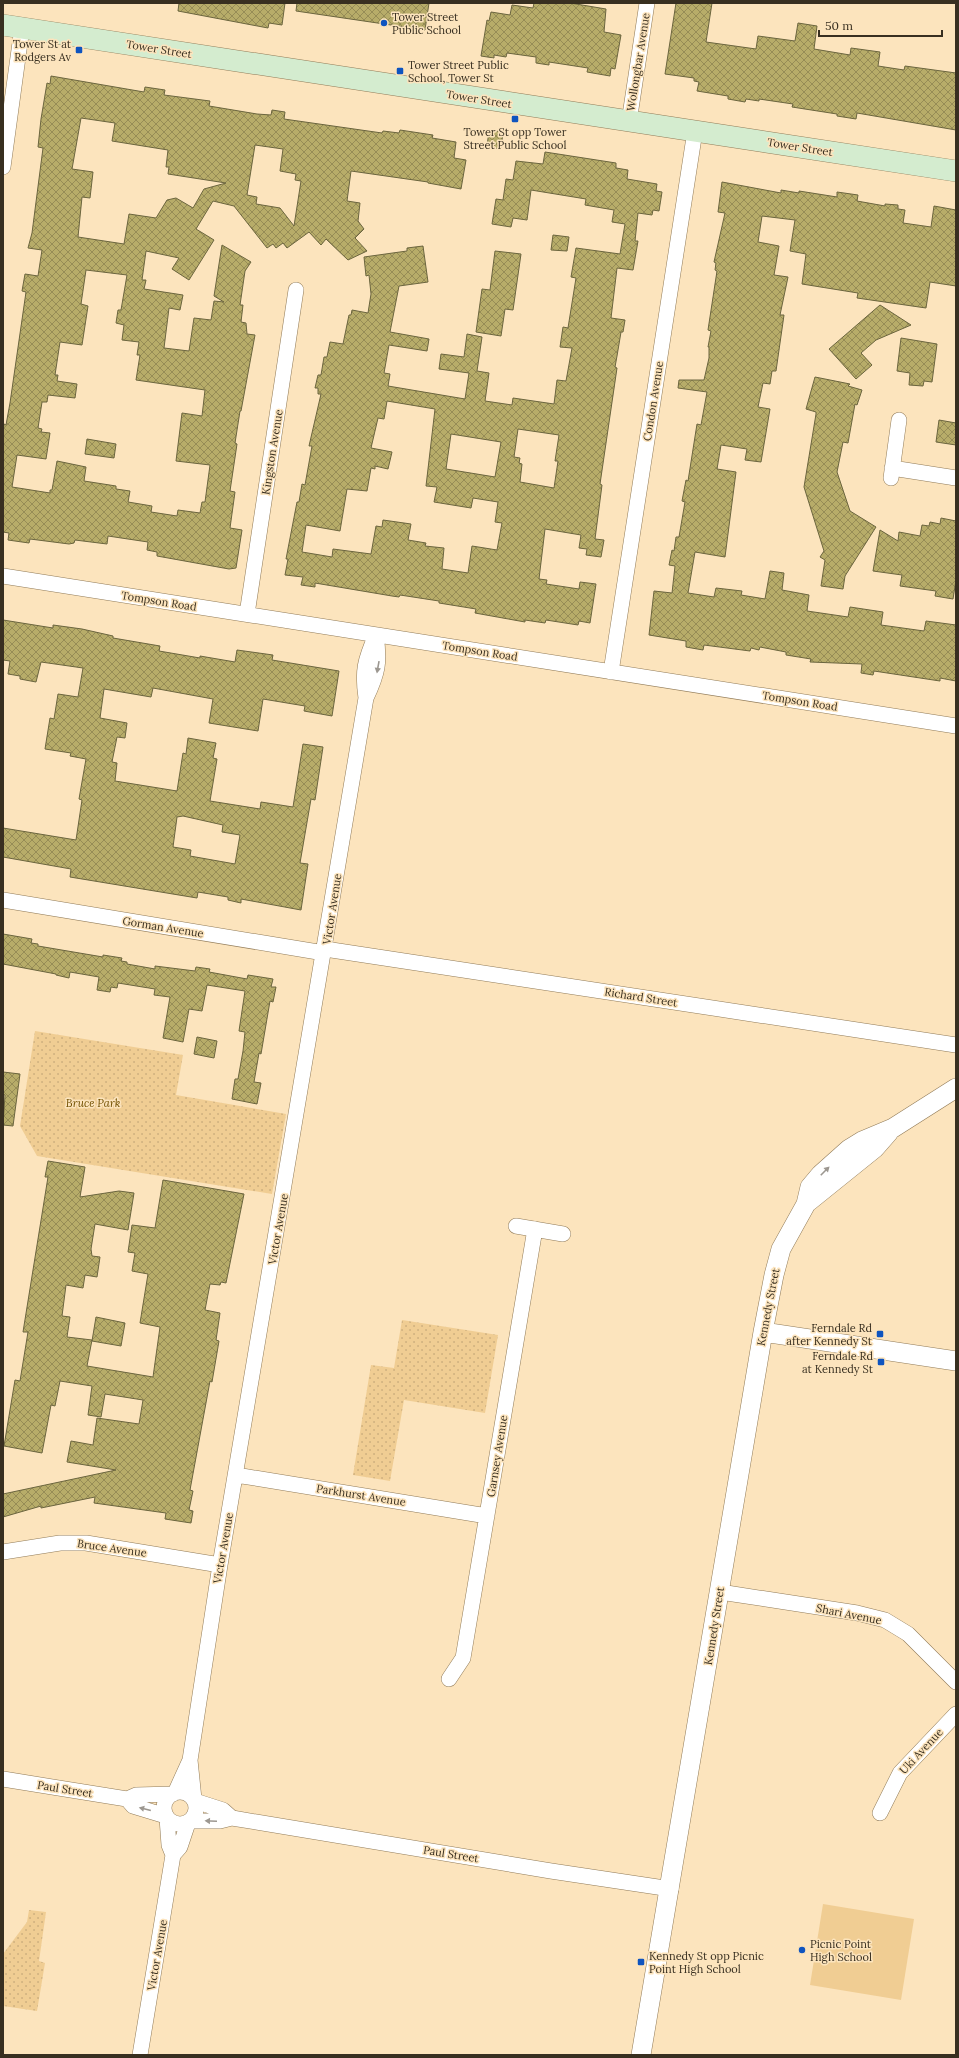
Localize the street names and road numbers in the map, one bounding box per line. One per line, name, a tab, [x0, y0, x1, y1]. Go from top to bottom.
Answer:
street label: Wollongbar Avenue	[623, 12, 653, 112]
street label: Tower Street	[125, 37, 194, 61]
street label: Tower Street	[445, 87, 514, 111]
street label: Tower Street	[766, 135, 835, 159]
street label: Condon Avenue	[640, 360, 666, 442]
street label: Kingston Avenue	[258, 408, 286, 496]
street label: Tompson Road	[120, 588, 198, 614]
street label: Tompson Road	[441, 638, 519, 664]
street label: Tompson Road	[761, 688, 839, 714]
street label: Victor Avenue	[319, 873, 345, 946]
street label: Gorman Avenue	[121, 914, 205, 940]
street label: Richard Street	[604, 984, 679, 1010]
street label: Victor Avenue	[265, 1193, 291, 1266]
street label: Kennedy Street	[754, 1266, 783, 1347]
street label: Garnsey Avenue	[484, 1414, 510, 1498]
street label: Parkhurst Avenue	[315, 1481, 407, 1509]
street label: Victor Avenue	[210, 1512, 236, 1585]
street label: Bruce Avenue	[76, 1536, 148, 1560]
street label: Kennedy Street	[701, 1585, 727, 1666]
street label: Shari Avenue	[815, 1601, 883, 1627]
street label: Uki Avenue	[896, 1725, 946, 1777]
street label: Paul Street	[36, 1778, 94, 1800]
street label: Paul Street	[422, 1843, 480, 1865]
street label: Victor Avenue	[144, 1919, 170, 1992]

